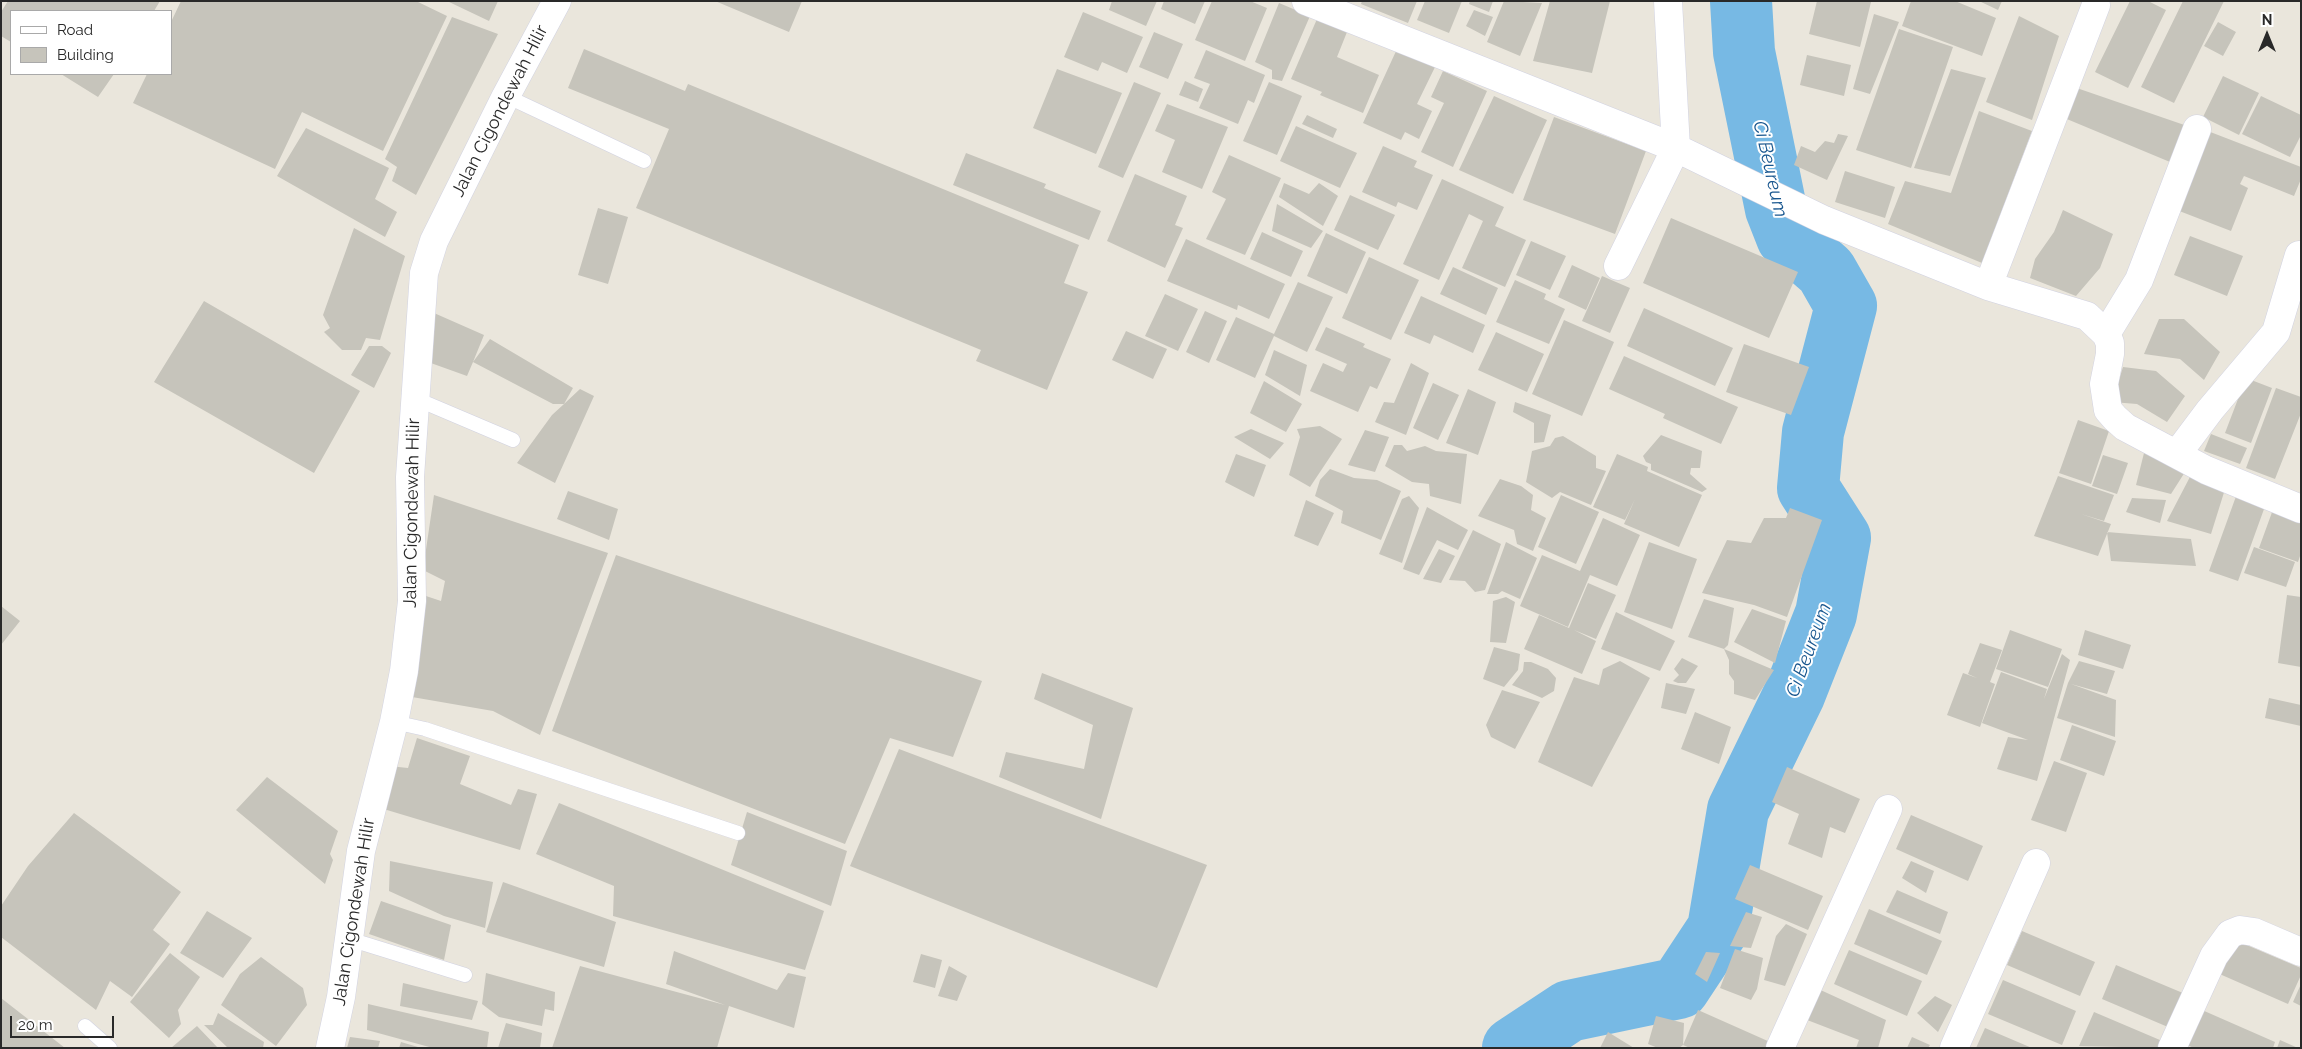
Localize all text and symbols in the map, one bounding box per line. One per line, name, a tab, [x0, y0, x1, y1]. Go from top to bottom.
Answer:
legend	[10, 10, 172, 75]
north arrow	[2242, 10, 2292, 60]
text: N	[2262, 12, 2272, 28]
text: Road	[57, 21, 93, 39]
street label: Jalan Cigondewah Hilir	[447, 22, 553, 200]
text: Building	[57, 46, 114, 64]
water label: Ci Beureum	[1748, 119, 1792, 219]
street label: Jalan Cigondewah Hilir	[400, 418, 424, 608]
water label: Ci Beureum	[1781, 600, 1837, 700]
street label: Jalan Cigondewah Hilir	[328, 817, 380, 1007]
scale bar	[12, 1006, 116, 1038]
text: 20 m	[18, 1016, 53, 1034]

